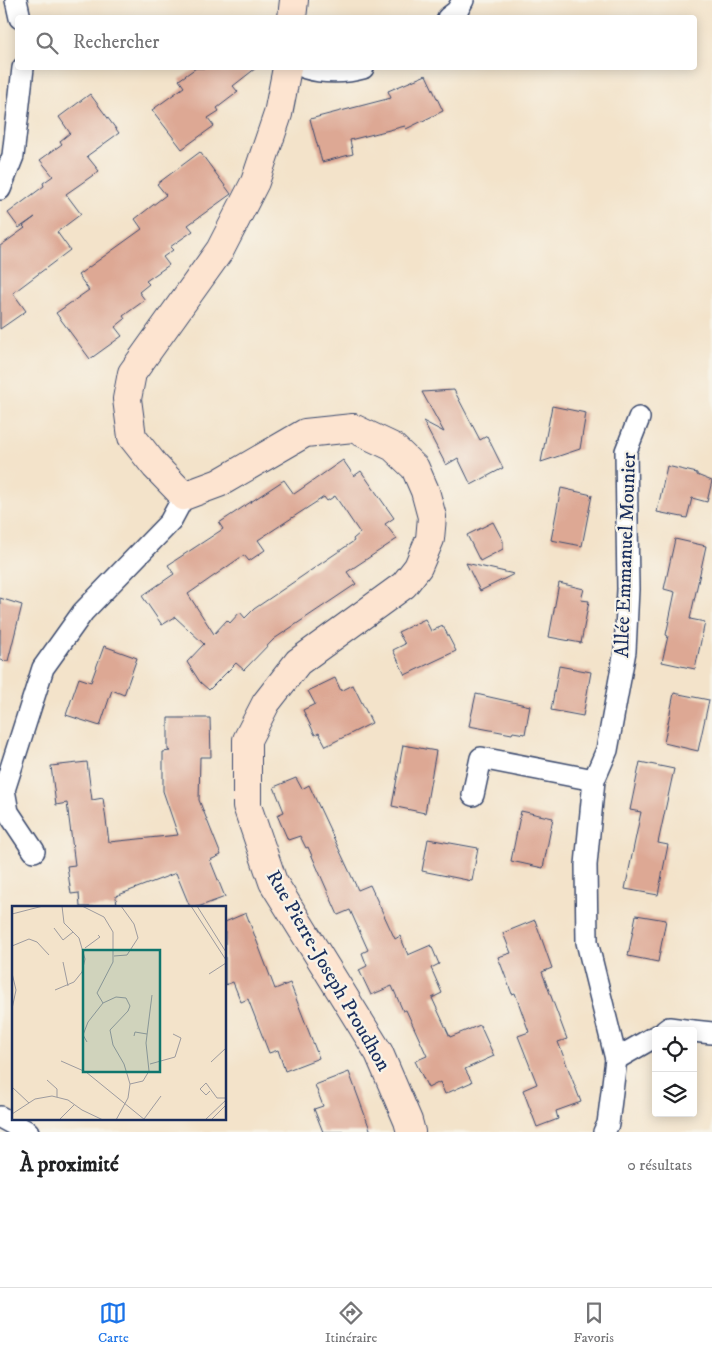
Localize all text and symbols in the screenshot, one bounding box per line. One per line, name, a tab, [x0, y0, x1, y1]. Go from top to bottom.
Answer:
search box	[15, 15, 697, 70]
icon: search	[33, 29, 61, 57]
text: Rechercher	[73, 31, 159, 54]
street label: Allée Emmanuel Mounier	[610, 451, 642, 658]
street label: Rue Pierre-Joseph Proudhon	[260, 866, 396, 1076]
inset map	[12, 906, 226, 1120]
map controls	[652, 1027, 697, 1117]
button: locate	[652, 1027, 697, 1072]
button: layers	[652, 1072, 697, 1117]
text: À proximité	[20, 1152, 119, 1178]
text: 0 résultats	[627, 1155, 692, 1175]
tab: Carte	[98, 1299, 129, 1347]
tab: Itinéraire	[325, 1299, 377, 1347]
tab: Favoris	[573, 1299, 614, 1347]

